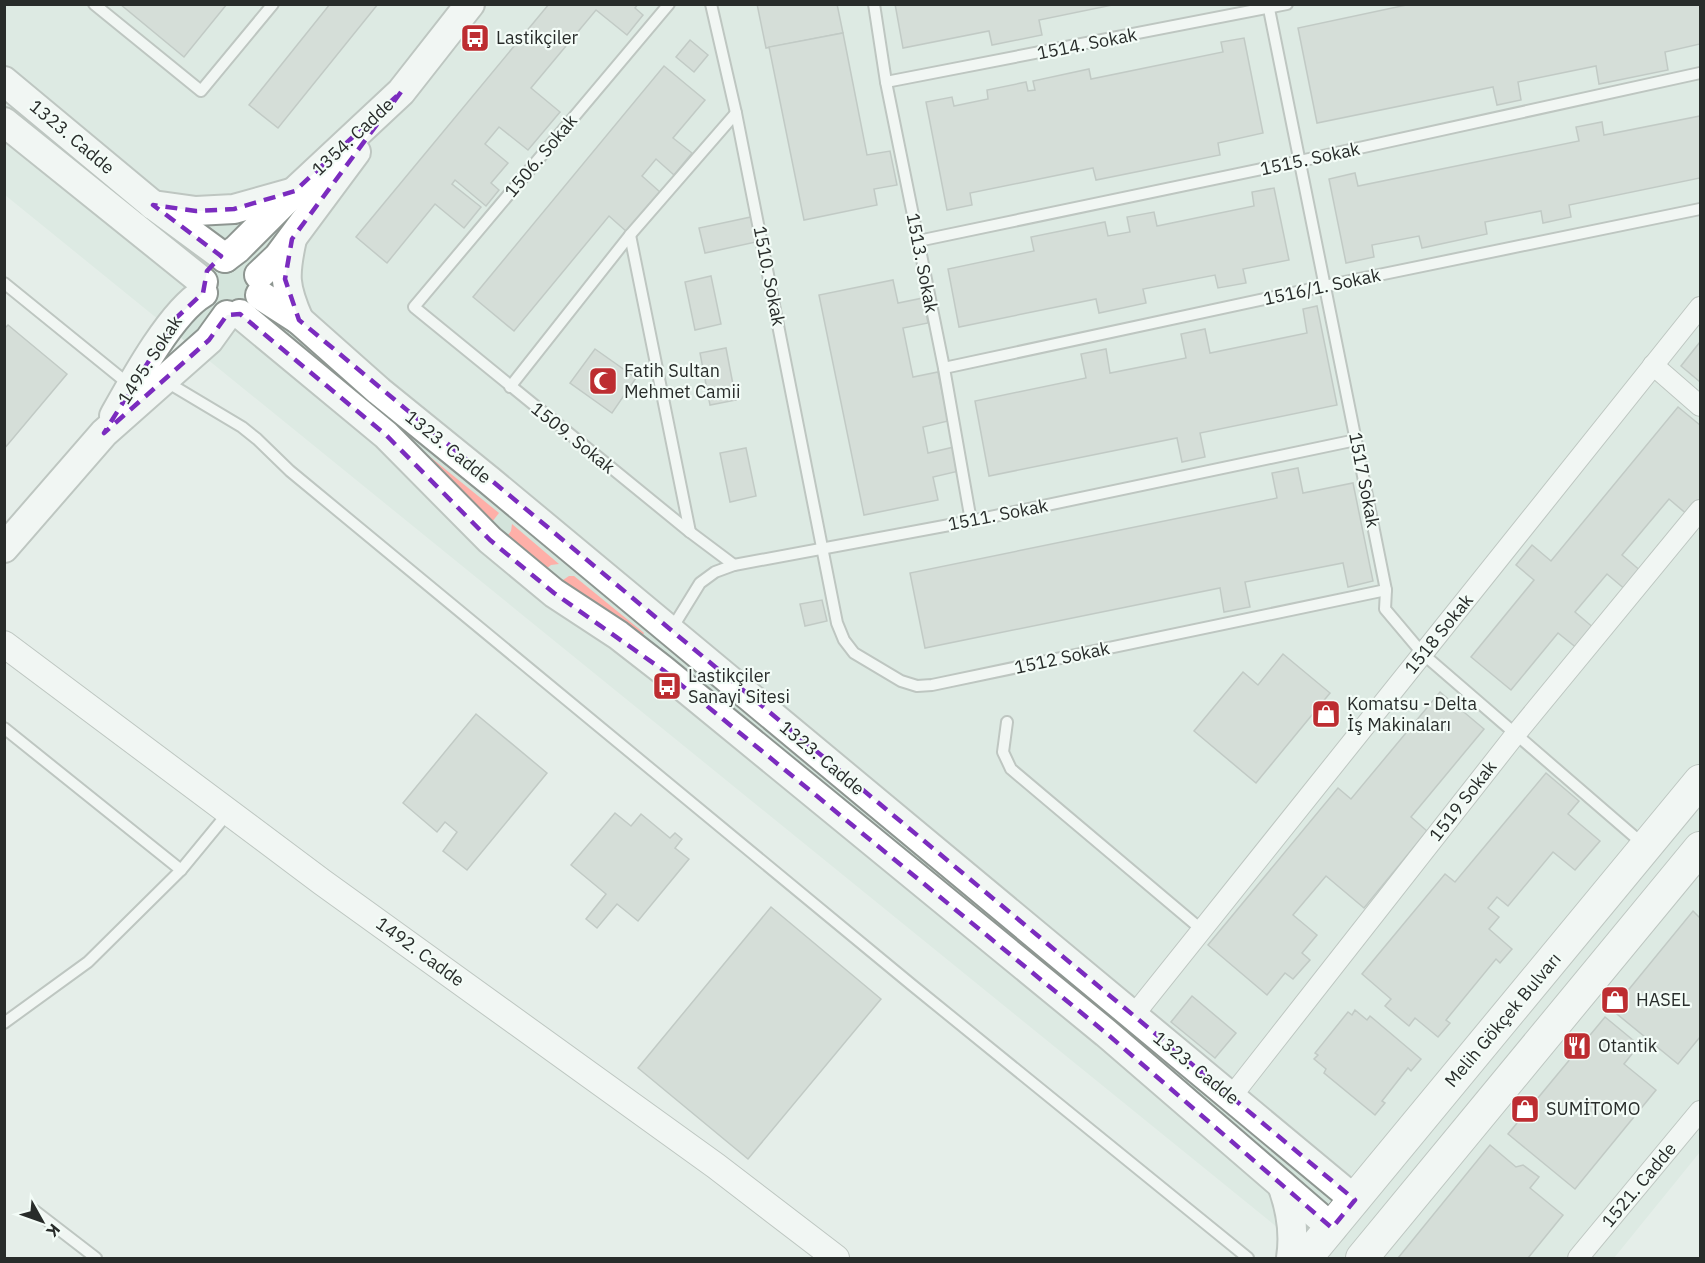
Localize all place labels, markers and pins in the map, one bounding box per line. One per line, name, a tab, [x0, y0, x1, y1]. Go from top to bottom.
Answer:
bus stop icon: Lastikçiler	[459, 22, 491, 54]
place label: Lastikçiler	[496, 26, 579, 49]
place label: Fatih Sultan Mehmet Camii	[624, 359, 740, 403]
mosque icon: Fatih Sultan Mehmet Camii	[587, 365, 619, 397]
place label: Lastikçiler Sanayi Sitesi	[688, 664, 790, 708]
bus stop icon: Lastikçiler Sanayi Sitesi	[651, 670, 683, 702]
place label: Komatsu - Delta İş Makinaları	[1347, 692, 1477, 736]
shop icon: Komatsu - Delta İş Makinaları	[1310, 698, 1342, 730]
shop icon: HASEL	[1599, 984, 1631, 1016]
place label: HASEL	[1636, 988, 1690, 1011]
restaurant icon: Otantik	[1561, 1030, 1593, 1062]
place label: Otantik	[1598, 1034, 1658, 1057]
shop icon: SUMİTOMO	[1509, 1093, 1541, 1125]
place label: SUMİTOMO	[1546, 1097, 1640, 1120]

